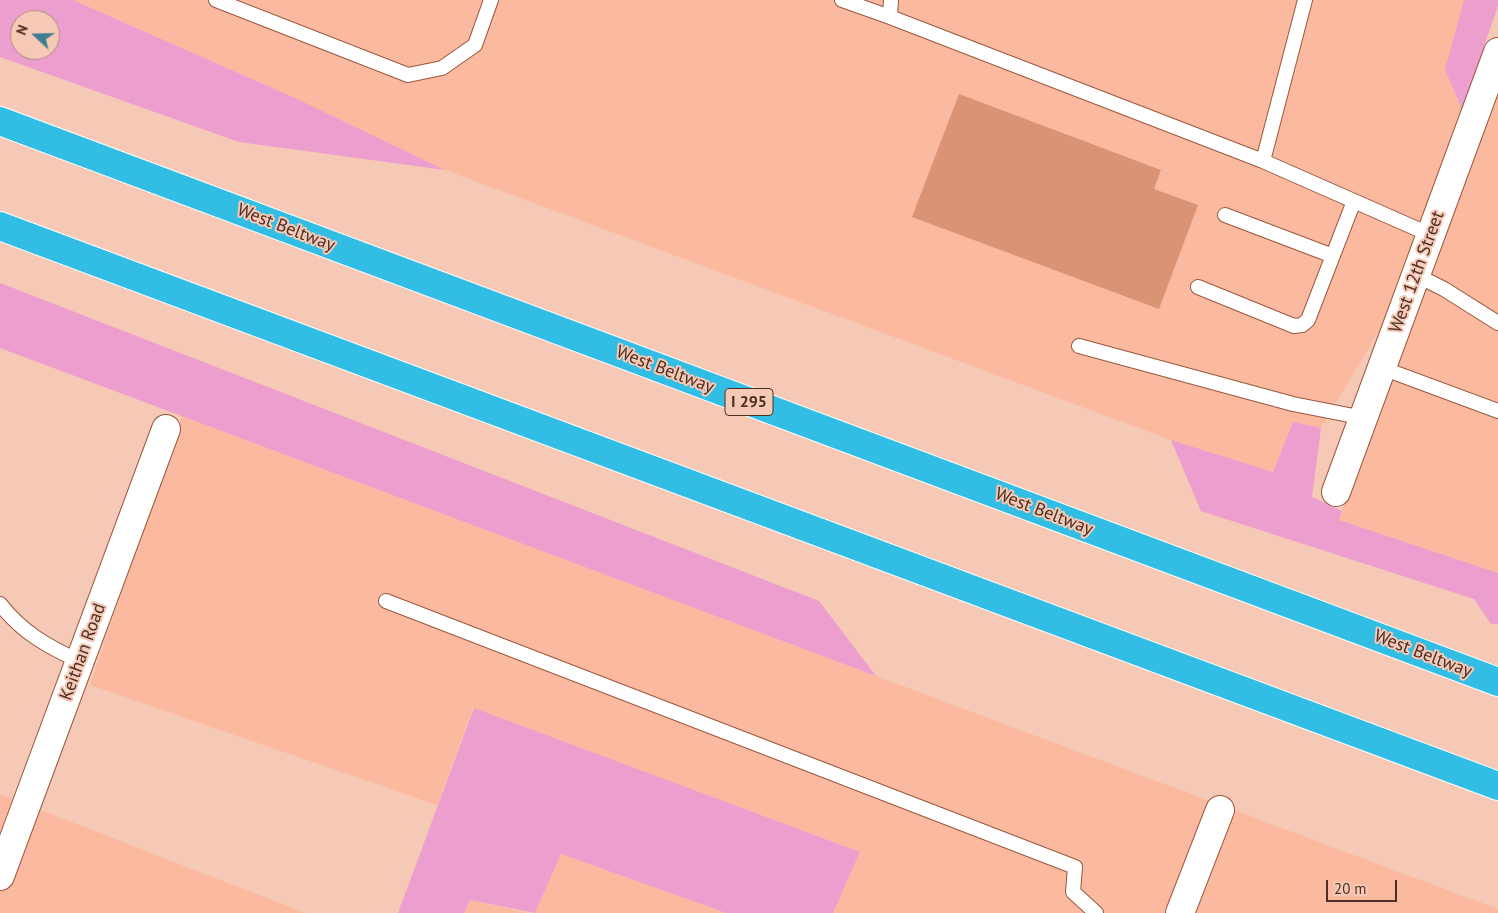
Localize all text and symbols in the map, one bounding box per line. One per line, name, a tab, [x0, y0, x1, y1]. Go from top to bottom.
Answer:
north arrow	[10, 10, 60, 60]
text: N	[12, 22, 32, 38]
street label: West Beltway	[234, 199, 338, 257]
street label: West 12th Street	[1385, 208, 1449, 336]
street label: West Beltway	[613, 341, 717, 399]
road number: I 295	[725, 388, 773, 416]
street label: West Beltway	[992, 483, 1096, 541]
street label: Keithan Road	[55, 601, 111, 703]
street label: West Beltway	[1371, 625, 1475, 683]
scale bar	[1328, 870, 1399, 902]
text: 20 m	[1334, 879, 1367, 898]

